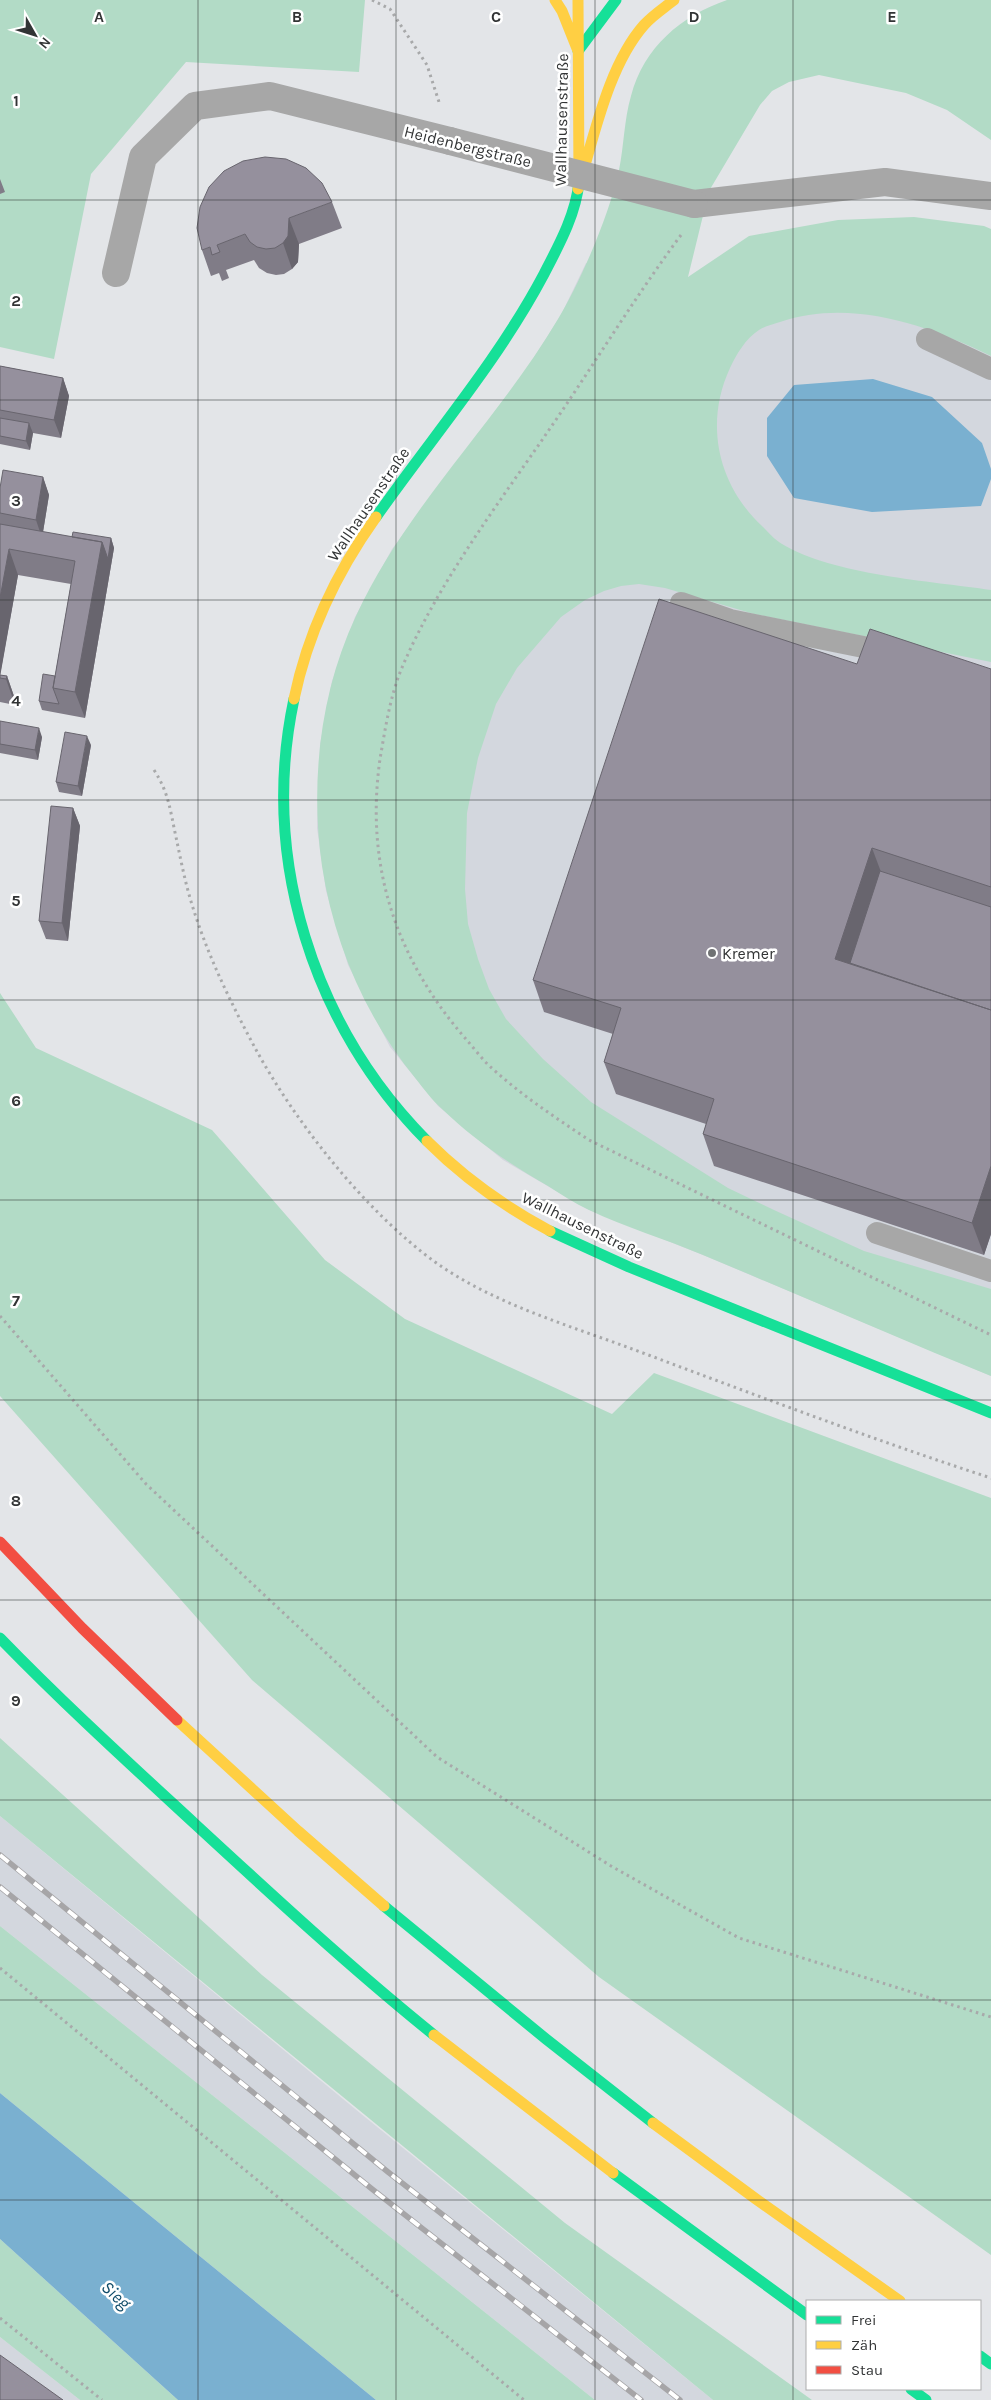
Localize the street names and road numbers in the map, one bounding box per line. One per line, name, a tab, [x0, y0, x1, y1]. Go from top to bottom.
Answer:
street label: Wallhausenstraße	[551, 53, 572, 187]
street label: Heidenbergstraße	[402, 122, 533, 171]
street label: Wallhausenstraße	[323, 444, 413, 565]
street label: Wallhausenstraße	[519, 1188, 647, 1263]

